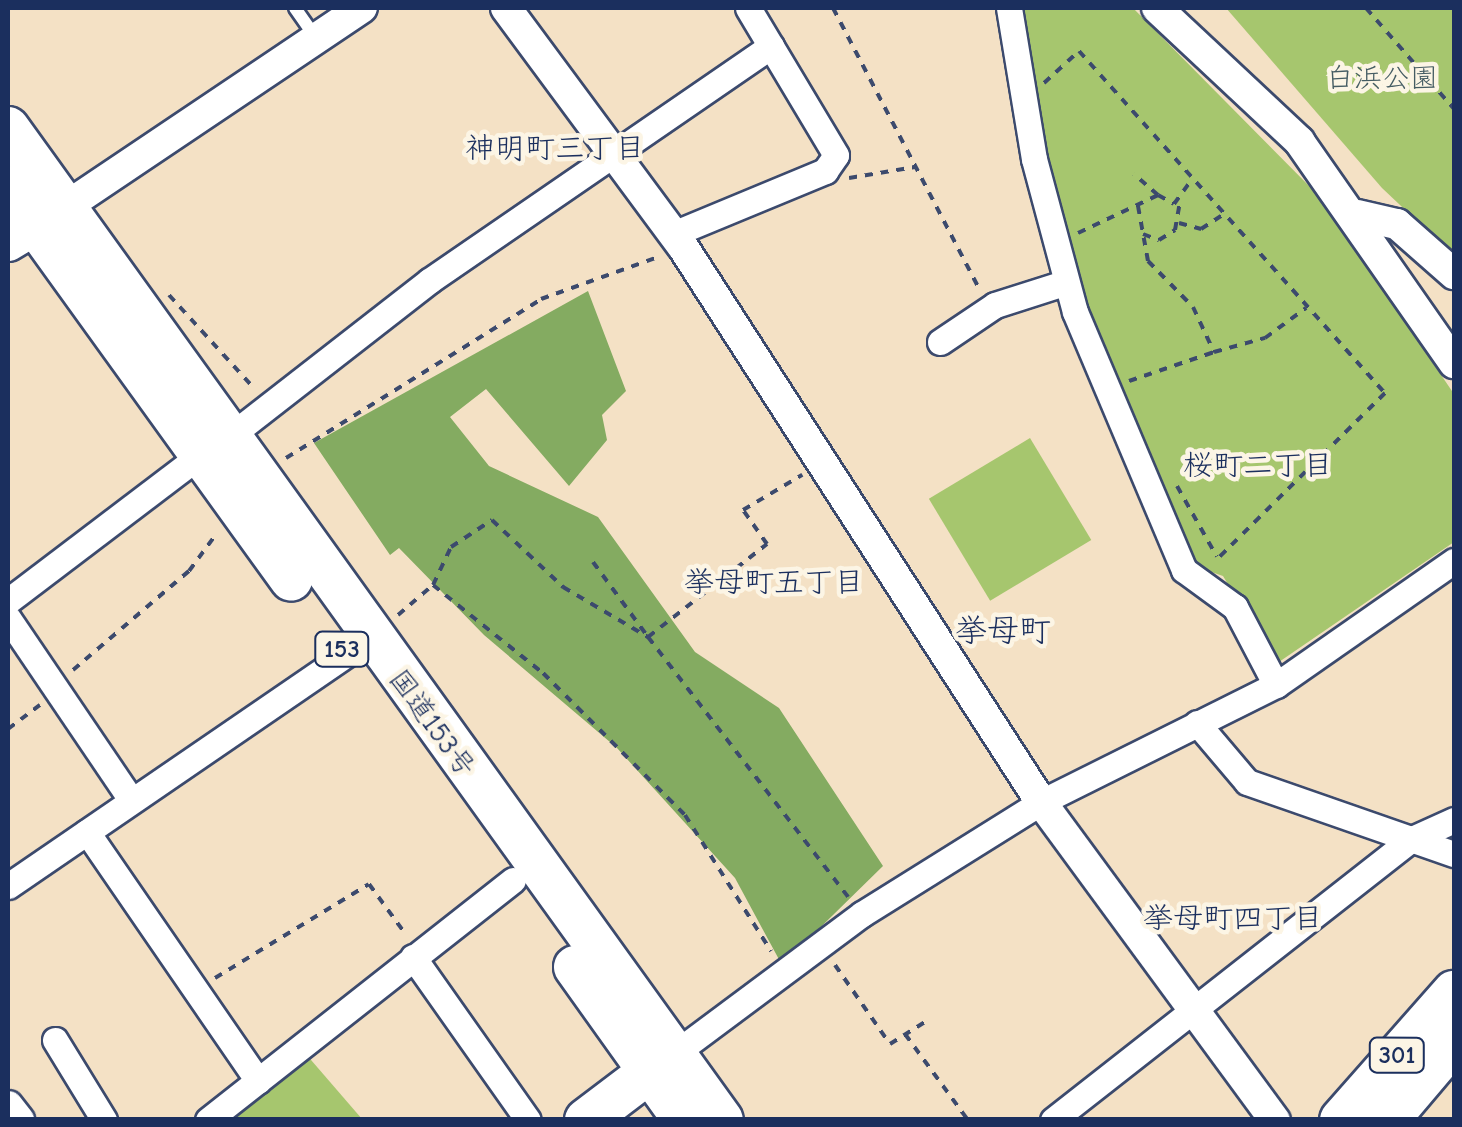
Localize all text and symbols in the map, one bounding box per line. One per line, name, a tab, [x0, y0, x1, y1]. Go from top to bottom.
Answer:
park label: 白浜公園	[1326, 61, 1438, 95]
district label: 神明町三丁目	[465, 131, 645, 167]
district label: 桜町二丁目	[1183, 448, 1333, 484]
district label: 挙母町五丁目	[684, 565, 864, 601]
district label: 挙母町	[955, 612, 1051, 650]
road number: 153	[312, 629, 372, 669]
street label: 国道153号	[382, 663, 482, 783]
district label: 挙母町四丁目	[1143, 901, 1323, 937]
road number: 301	[1367, 1035, 1427, 1075]

